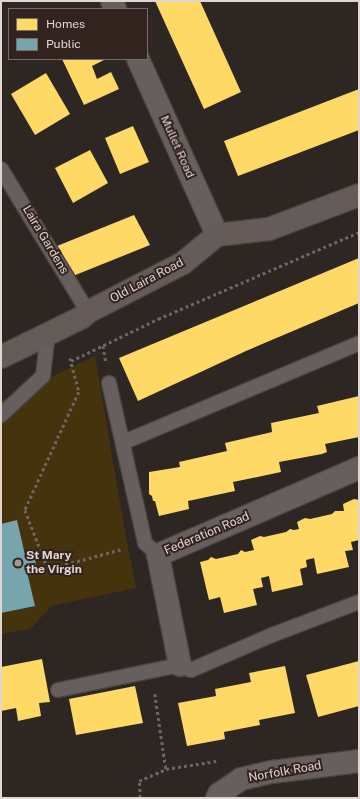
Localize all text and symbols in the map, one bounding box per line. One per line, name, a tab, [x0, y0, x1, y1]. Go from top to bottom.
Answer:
legend	[8, 8, 148, 60]
text: Homes	[46, 17, 85, 31]
text: Public	[46, 37, 81, 51]
street label: Mullet Road	[157, 113, 197, 181]
street label: Laira Gardens	[19, 203, 71, 277]
street label: Old Laira Road	[108, 256, 186, 306]
street label: Federation Road	[162, 510, 252, 558]
place label: St Mary the Virgin	[26, 549, 82, 577]
marker: St Mary the Virgin	[13, 558, 23, 568]
street label: Norfolk Road	[247, 759, 323, 785]

